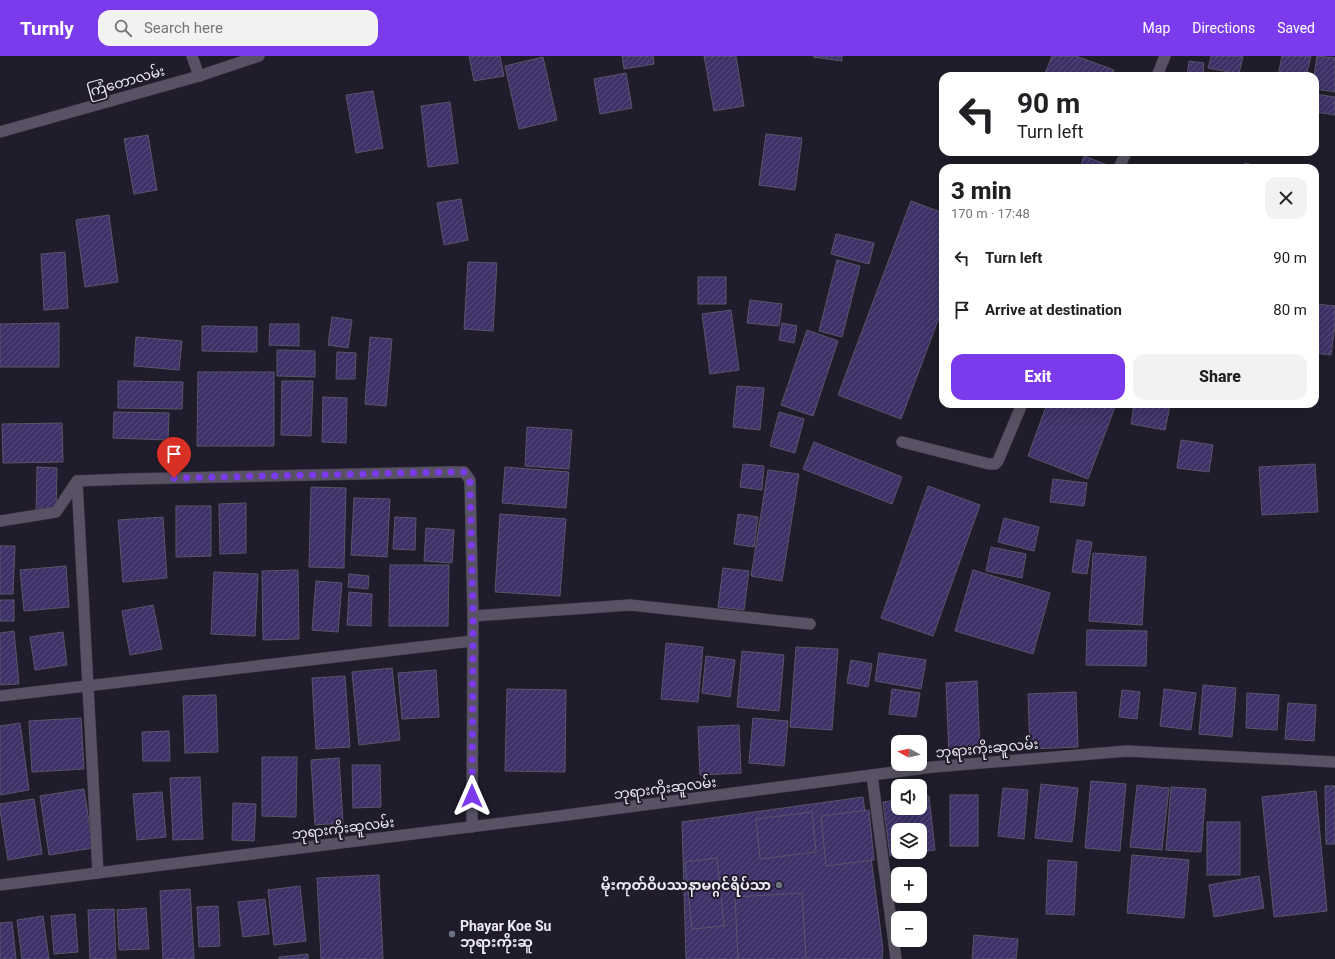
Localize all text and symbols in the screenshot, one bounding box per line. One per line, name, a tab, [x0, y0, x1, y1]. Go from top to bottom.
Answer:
search box	[98, 10, 378, 46]
text: Turnly	[20, 17, 74, 40]
icon: search	[112, 17, 134, 39]
text: Search here	[144, 19, 223, 37]
text: Map	[1143, 20, 1170, 36]
text: Directions	[1192, 20, 1255, 36]
text: Saved	[1277, 20, 1315, 36]
street label: ကြံတောလမ်း	[85, 60, 168, 104]
text: 90 m	[1017, 87, 1080, 120]
icon: left	[951, 88, 1003, 140]
text: Turn left	[1017, 121, 1083, 142]
text: 3 min	[951, 177, 1012, 205]
button: close	[1265, 177, 1307, 219]
text: 170 m · 17:48	[951, 206, 1030, 221]
icon: left	[951, 247, 973, 269]
text: Turn left	[985, 249, 1042, 267]
text: 90 m	[1273, 249, 1307, 267]
icon: arrive	[951, 299, 973, 321]
text: Arrive at destination	[985, 301, 1122, 319]
text: 80 m	[1273, 301, 1307, 319]
button: Exit	[951, 354, 1125, 400]
button: Share	[1133, 354, 1307, 400]
pin	[157, 437, 191, 478]
icon: arrive	[163, 443, 185, 465]
street label: ဘုရားကိုးဆူလမ်း	[935, 734, 1039, 764]
north arrow	[891, 735, 927, 771]
map controls	[891, 735, 927, 947]
street label: ဘုရားကိုးဆူလမ်း	[613, 772, 718, 806]
position arrow	[451, 775, 493, 817]
button: sound	[891, 779, 927, 815]
street label: ဘုရားကိုးဆူလမ်း	[291, 812, 396, 846]
button: layers	[891, 823, 927, 859]
button: +	[891, 867, 927, 903]
place label: မိုးကုတ်ဝိပဿနာမဂ္ဂင်ရိပ်သာ	[601, 875, 771, 898]
marker: မိုးကုတ်ဝိပဿနာမဂ္ဂင်ရိပ်သာ	[774, 880, 784, 890]
button: −	[891, 911, 927, 947]
place label: Phayar Koe Su ဘုရားကိုးဆူ	[460, 918, 552, 954]
marker: Phayar Koe Su ဘုရားကိုးဆူ	[447, 929, 457, 939]

